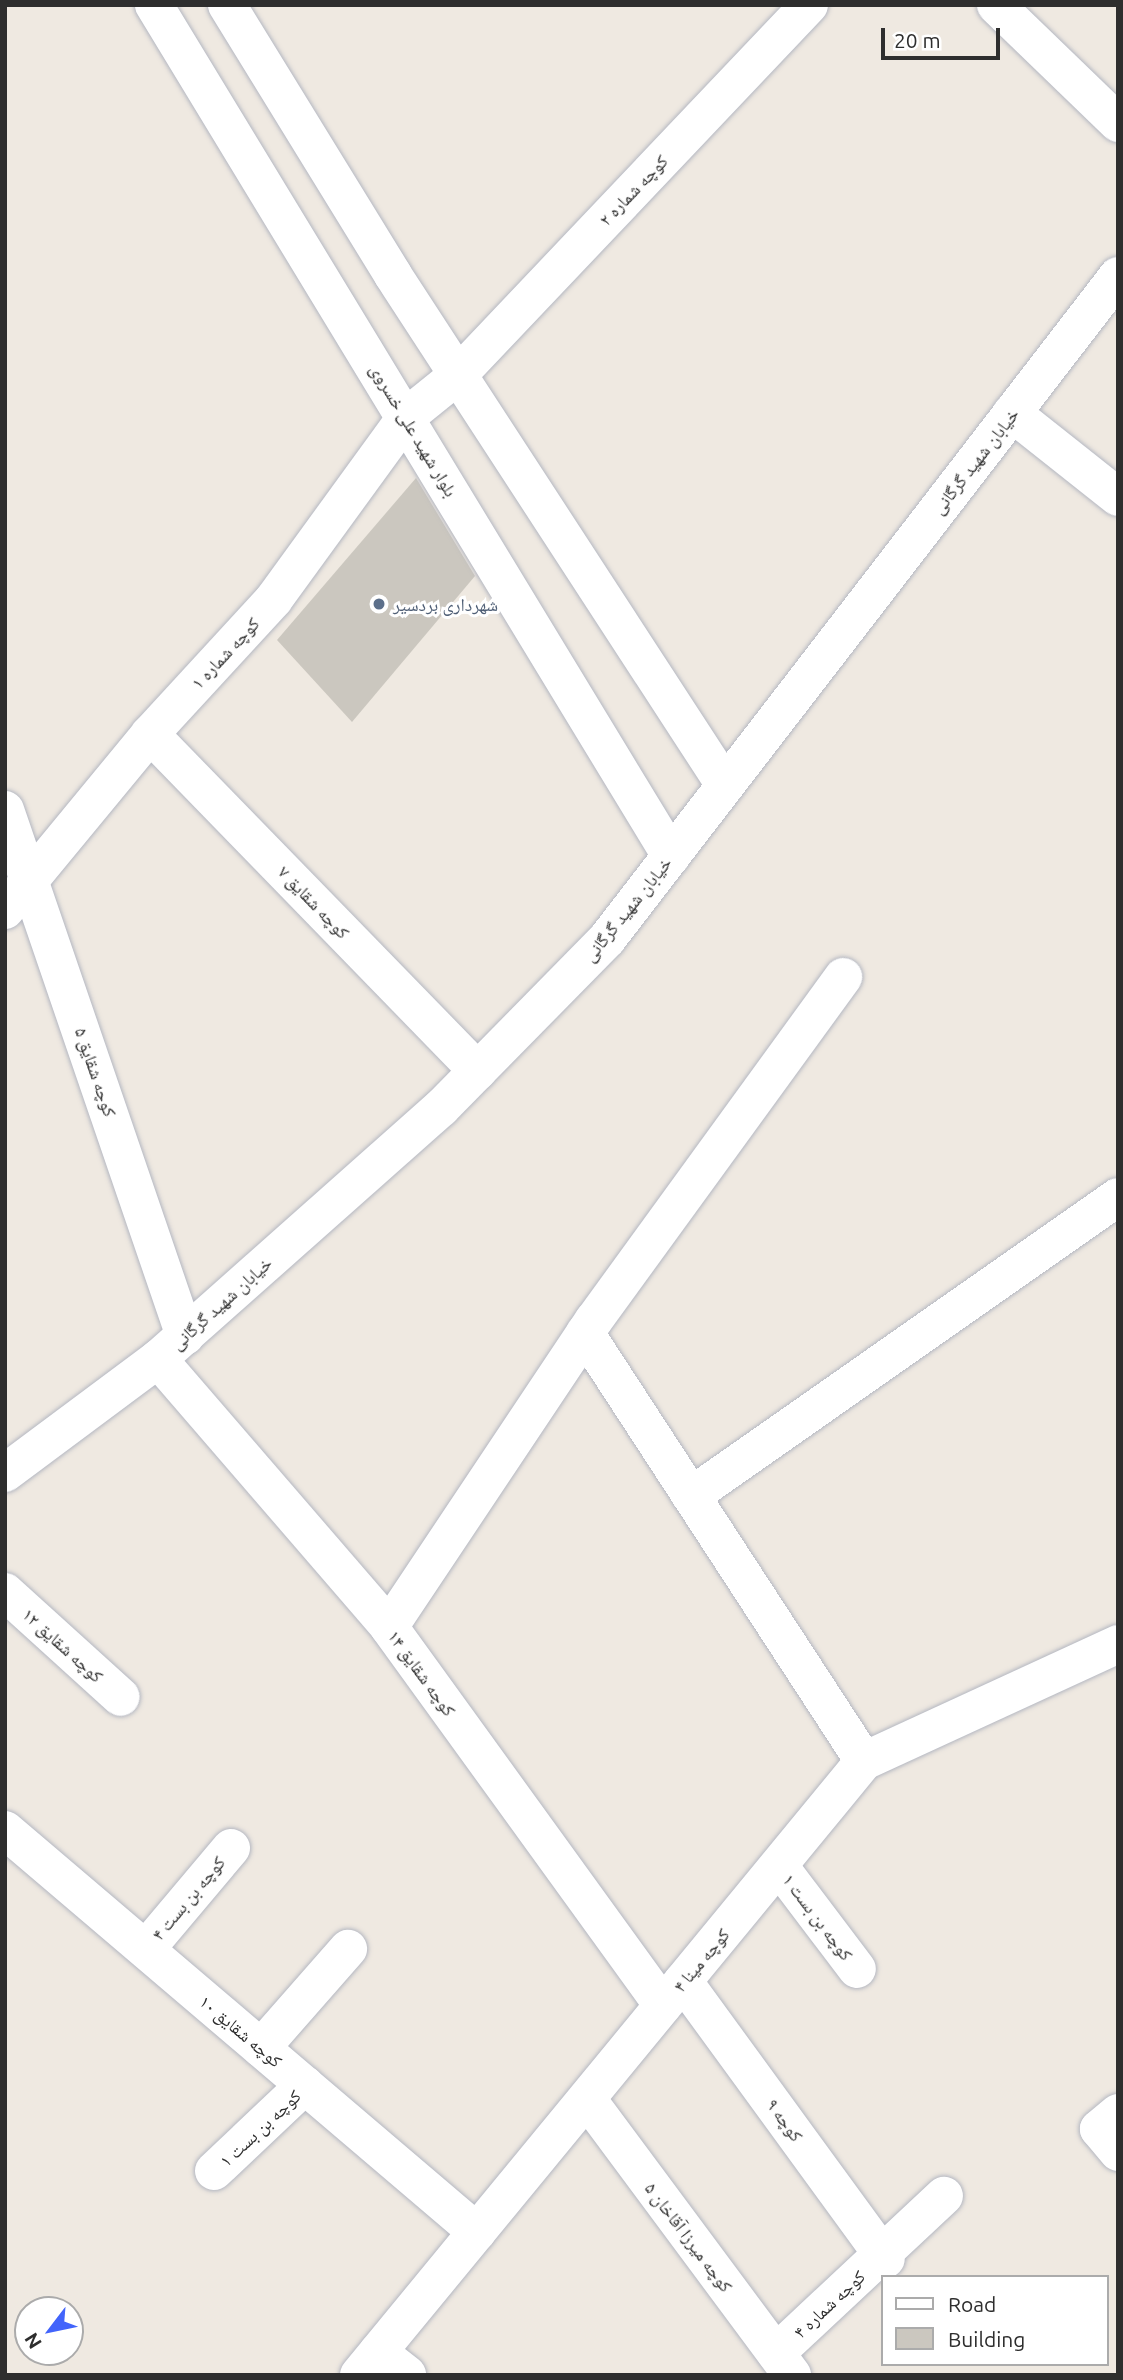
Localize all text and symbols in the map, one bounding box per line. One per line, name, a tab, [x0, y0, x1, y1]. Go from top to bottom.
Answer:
scale bar	[885, 14, 1004, 58]
text: 20 m	[894, 28, 941, 52]
street label: کوچه شماره ۲	[594, 150, 672, 230]
street label: بلوار شهید علی خسروی	[366, 360, 462, 500]
street label: خیابان شهید گرگانی	[927, 404, 1023, 518]
place label: شهرداری بردسیر	[393, 593, 498, 615]
marker: شهرداری بردسیر	[371, 596, 387, 612]
street label: کوچه شماره ۱	[186, 613, 264, 693]
street label: خیابان شهید گرگانی	[578, 852, 676, 966]
street label: کوچه شقایق ۷	[274, 861, 354, 943]
street label: کوچه شقایق ۵	[71, 1025, 121, 1119]
street label: خیابان شهید گرگانی	[166, 1252, 276, 1354]
street label: کوچه شقایق ۱۲	[18, 1603, 108, 1687]
street label: کوچه شقایق ۱۴	[384, 1626, 460, 1720]
street label: کوچه بن بست ۴	[147, 1852, 229, 1944]
street label: کوچه بن بست ۱	[778, 1869, 858, 1965]
street label: کوچه مینا ۴	[668, 1924, 734, 1996]
street label: کوچه شقایق ۱۰	[195, 1990, 287, 2072]
street label: کوچه بن بست ۱	[215, 2085, 305, 2171]
street label: کوچه ۹	[762, 2094, 808, 2146]
street label: کوچه میرزا آقاخان ۵	[641, 2178, 737, 2296]
street label: کوچه شماره ۴	[789, 2265, 869, 2343]
legend	[881, 2275, 1109, 2366]
text: Road	[948, 2292, 996, 2316]
north arrow	[14, 2296, 84, 2366]
text: Building	[948, 2327, 1025, 2351]
text: N	[20, 2329, 46, 2353]

